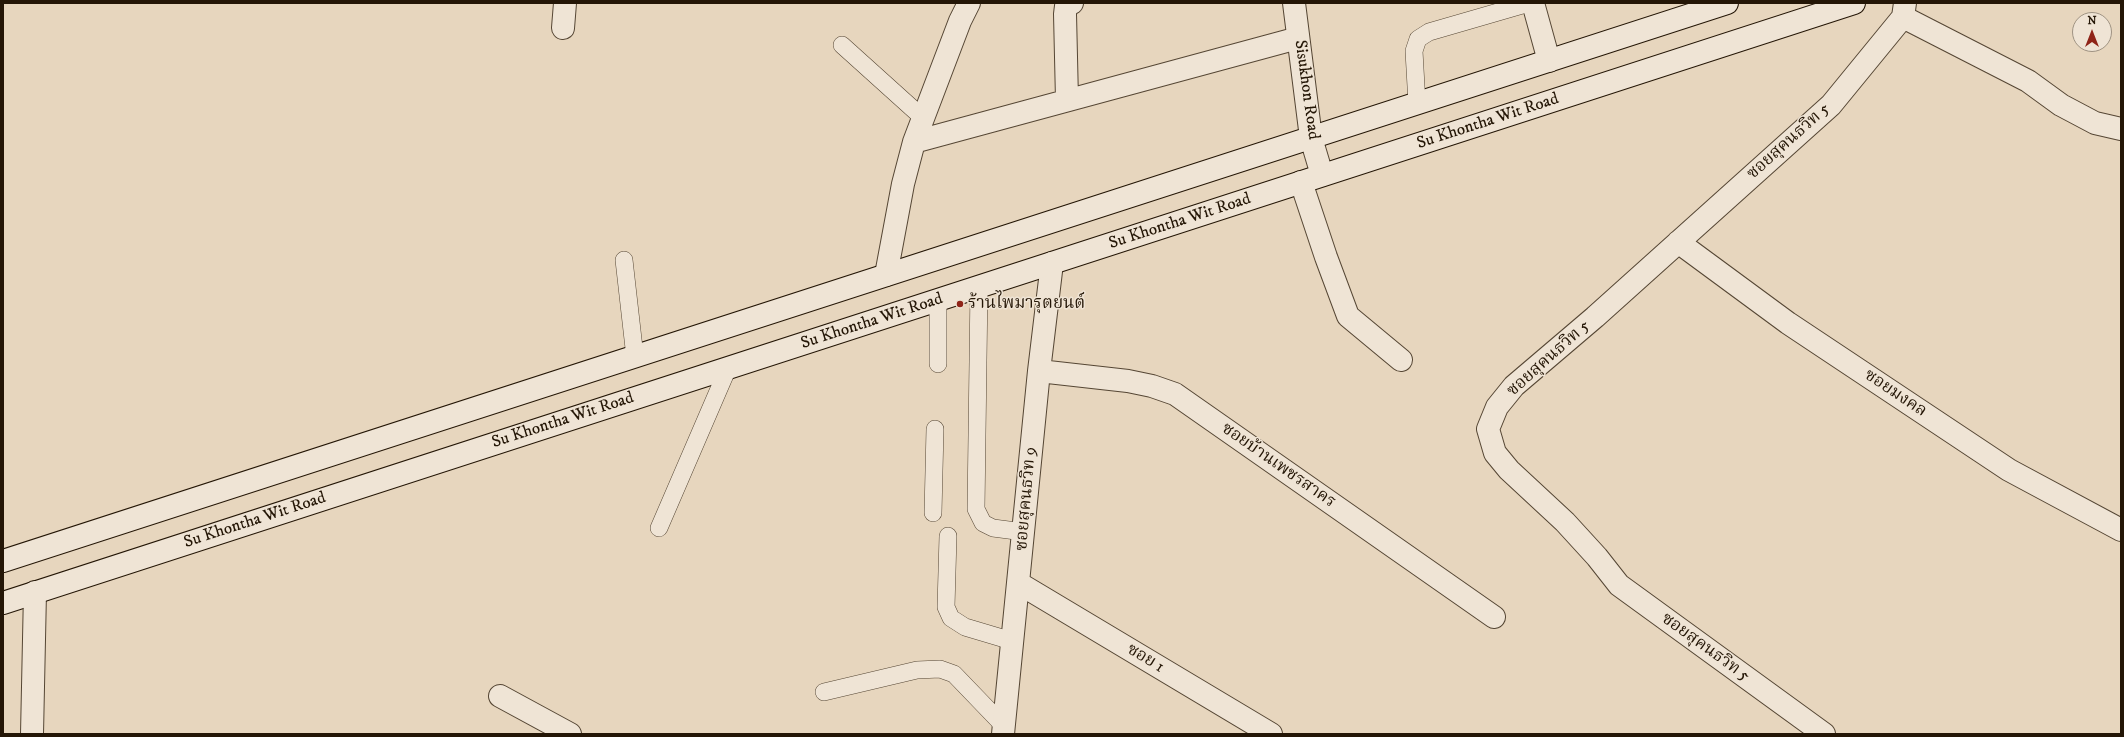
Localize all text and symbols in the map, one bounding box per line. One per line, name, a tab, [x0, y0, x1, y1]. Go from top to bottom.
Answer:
north arrow	[2072, 12, 2112, 52]
text: N	[2087, 14, 2097, 28]
street label: Sisukhon Road	[1289, 39, 1323, 141]
street label: Su Khontha Wit Road	[1414, 89, 1562, 155]
street label: ซอยสุคนธวิท 5	[1743, 99, 1835, 185]
street label: Su Khontha Wit Road	[1106, 189, 1254, 255]
street label: Su Khontha Wit Road	[798, 289, 946, 355]
place label: ร้านไพมารุตยนต์	[968, 294, 1085, 314]
marker: ร้านไพมารุตยนต์	[955, 299, 965, 309]
street label: ซอยสุคนธวิท 5	[1503, 316, 1595, 402]
street label: ซอยมงคล	[1860, 366, 1930, 422]
street label: Su Khontha Wit Road	[489, 388, 637, 454]
street label: ซอยบ้านเพชรสาคร	[1217, 419, 1339, 513]
street label: ซอยสุคนธวิท 9	[1012, 446, 1042, 552]
street label: Su Khontha Wit Road	[181, 488, 329, 554]
street label: ซอยสุคนธวิท 5	[1657, 609, 1753, 687]
street label: ซอย 1	[1122, 640, 1168, 678]

